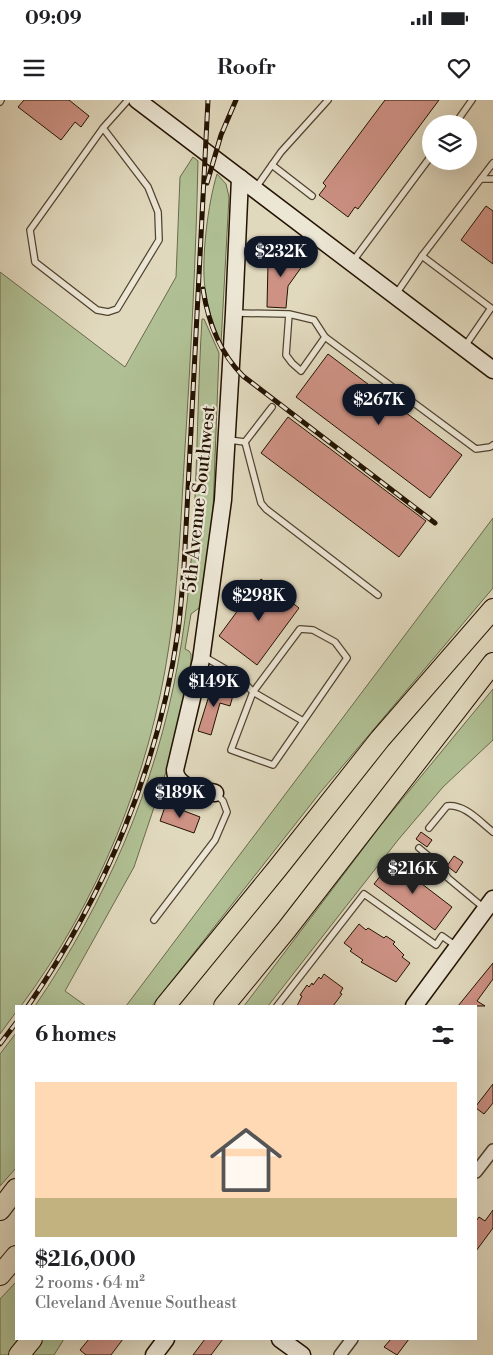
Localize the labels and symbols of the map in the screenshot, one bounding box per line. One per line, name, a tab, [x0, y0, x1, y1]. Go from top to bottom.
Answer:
pin: $232K	[246, 236, 316, 278]
pin: $267K	[344, 384, 414, 426]
street label: 5th Avenue Southwest	[177, 404, 221, 594]
pin: $298K	[224, 580, 294, 622]
pin: $149K	[179, 666, 249, 708]
pin: $189K	[145, 776, 215, 819]
pin: $216K	[378, 852, 448, 895]

